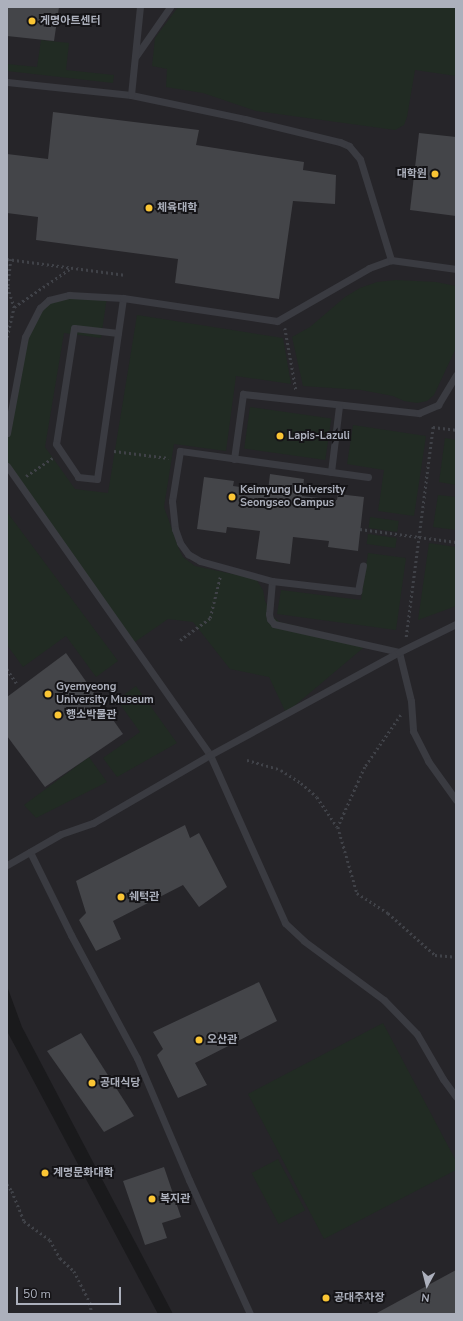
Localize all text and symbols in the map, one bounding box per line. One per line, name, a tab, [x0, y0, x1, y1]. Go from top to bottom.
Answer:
place label: 게명아트센터	[40, 14, 101, 28]
marker: 게명아트센터	[27, 16, 37, 26]
place label: 대학원	[397, 167, 427, 181]
marker: 대학원	[430, 169, 440, 179]
place label: 체육대학	[157, 201, 197, 215]
marker: 체육대학	[144, 203, 154, 213]
place label: Lapis-Lazuli	[288, 429, 350, 443]
marker: Lapis-Lazuli	[275, 431, 285, 441]
place label: Keimyung University Seongseo Campus	[240, 484, 345, 510]
marker: Keimyung University Seongseo Campus	[227, 492, 237, 502]
place label: Gyemyeong University Museum	[56, 681, 154, 707]
marker: Gyemyeong University Museum	[43, 689, 53, 699]
place label: 행소박물관	[66, 708, 117, 722]
marker: 행소박물관	[53, 710, 63, 720]
place label: 쉐턱관	[129, 890, 159, 904]
marker: 쉐턱관	[116, 892, 126, 902]
place label: 오산관	[207, 1033, 237, 1047]
marker: 오산관	[194, 1035, 204, 1045]
place label: 공대식당	[100, 1076, 140, 1090]
marker: 공대식당	[87, 1078, 97, 1088]
place label: 계명문화대학	[53, 1166, 114, 1180]
marker: 계명문화대학	[40, 1168, 50, 1178]
place label: 복지관	[160, 1192, 190, 1206]
marker: 복지관	[147, 1194, 157, 1204]
north arrow	[407, 1265, 447, 1305]
scale bar	[18, 1279, 123, 1305]
text: 50 m	[23, 1286, 51, 1302]
text: N	[420, 1289, 430, 1305]
place label: 공대주차장	[334, 1291, 385, 1305]
marker: 공대주차장	[321, 1293, 331, 1303]

